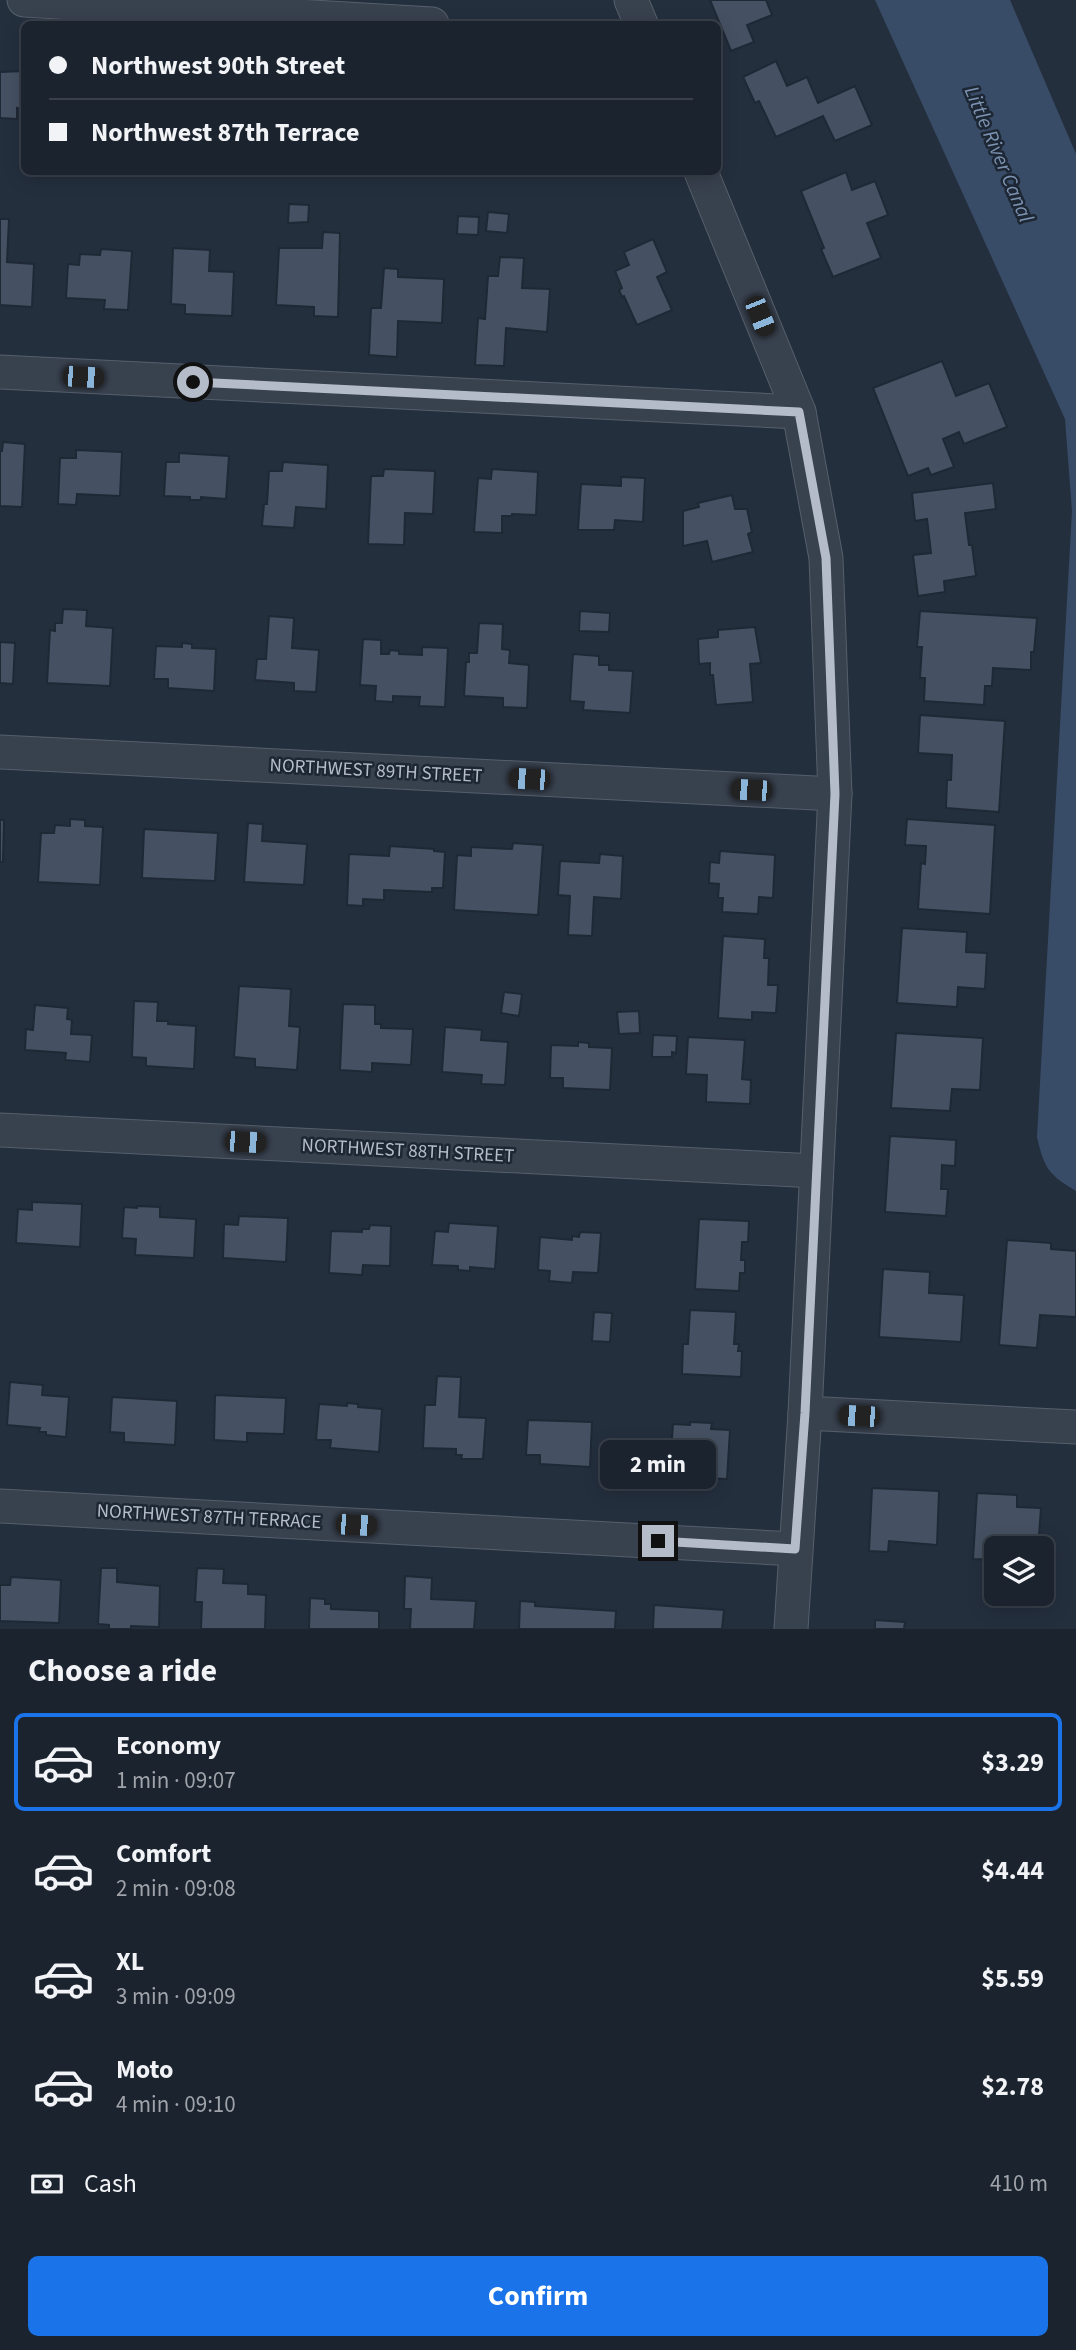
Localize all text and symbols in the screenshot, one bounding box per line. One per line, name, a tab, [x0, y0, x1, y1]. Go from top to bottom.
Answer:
text: Northwest 90th Street	[91, 47, 345, 84]
water label: Little River Canal	[957, 81, 1042, 228]
text: Northwest 87th Terrace	[91, 114, 359, 151]
car	[743, 293, 778, 339]
car	[62, 365, 105, 389]
route start	[177, 366, 209, 398]
street label: NORTHWEST 89TH STREET	[269, 752, 483, 790]
car	[508, 767, 551, 791]
car	[730, 778, 773, 802]
car	[224, 1130, 267, 1154]
street label: NORTHWEST 88TH STREET	[301, 1132, 515, 1170]
car	[838, 1404, 881, 1428]
callout: 2 min	[600, 1440, 716, 1488]
text: 2 min	[630, 1448, 686, 1481]
street label: NORTHWEST 87TH TERRACE	[96, 1498, 322, 1536]
car	[335, 1513, 378, 1537]
route end	[642, 1525, 674, 1557]
map controls	[984, 1536, 1054, 1606]
button: layers	[984, 1536, 1054, 1606]
text: Choose a ride	[28, 1648, 217, 1694]
text: Economy	[116, 1727, 221, 1764]
icon: car	[32, 1731, 95, 1794]
text: $3.29	[981, 1744, 1044, 1781]
text: 1 min · 09:07	[116, 1764, 236, 1797]
text: Comfort	[116, 1835, 211, 1872]
icon: car	[32, 1839, 95, 1902]
text: $4.44	[981, 1852, 1044, 1889]
text: 2 min · 09:08	[116, 1872, 236, 1905]
text: XL	[116, 1943, 144, 1980]
icon: car	[32, 1947, 95, 2010]
text: $5.59	[981, 1960, 1044, 1997]
text: 3 min · 09:09	[116, 1980, 236, 2013]
text: Moto	[116, 2051, 173, 2088]
icon: car	[32, 2055, 95, 2118]
text: $2.78	[981, 2068, 1044, 2105]
text: 4 min · 09:10	[116, 2088, 236, 2121]
icon: cash	[28, 2165, 66, 2203]
text: Cash	[84, 2165, 137, 2202]
text: 410 m	[990, 2167, 1048, 2200]
button: Confirm	[28, 2256, 1048, 2336]

